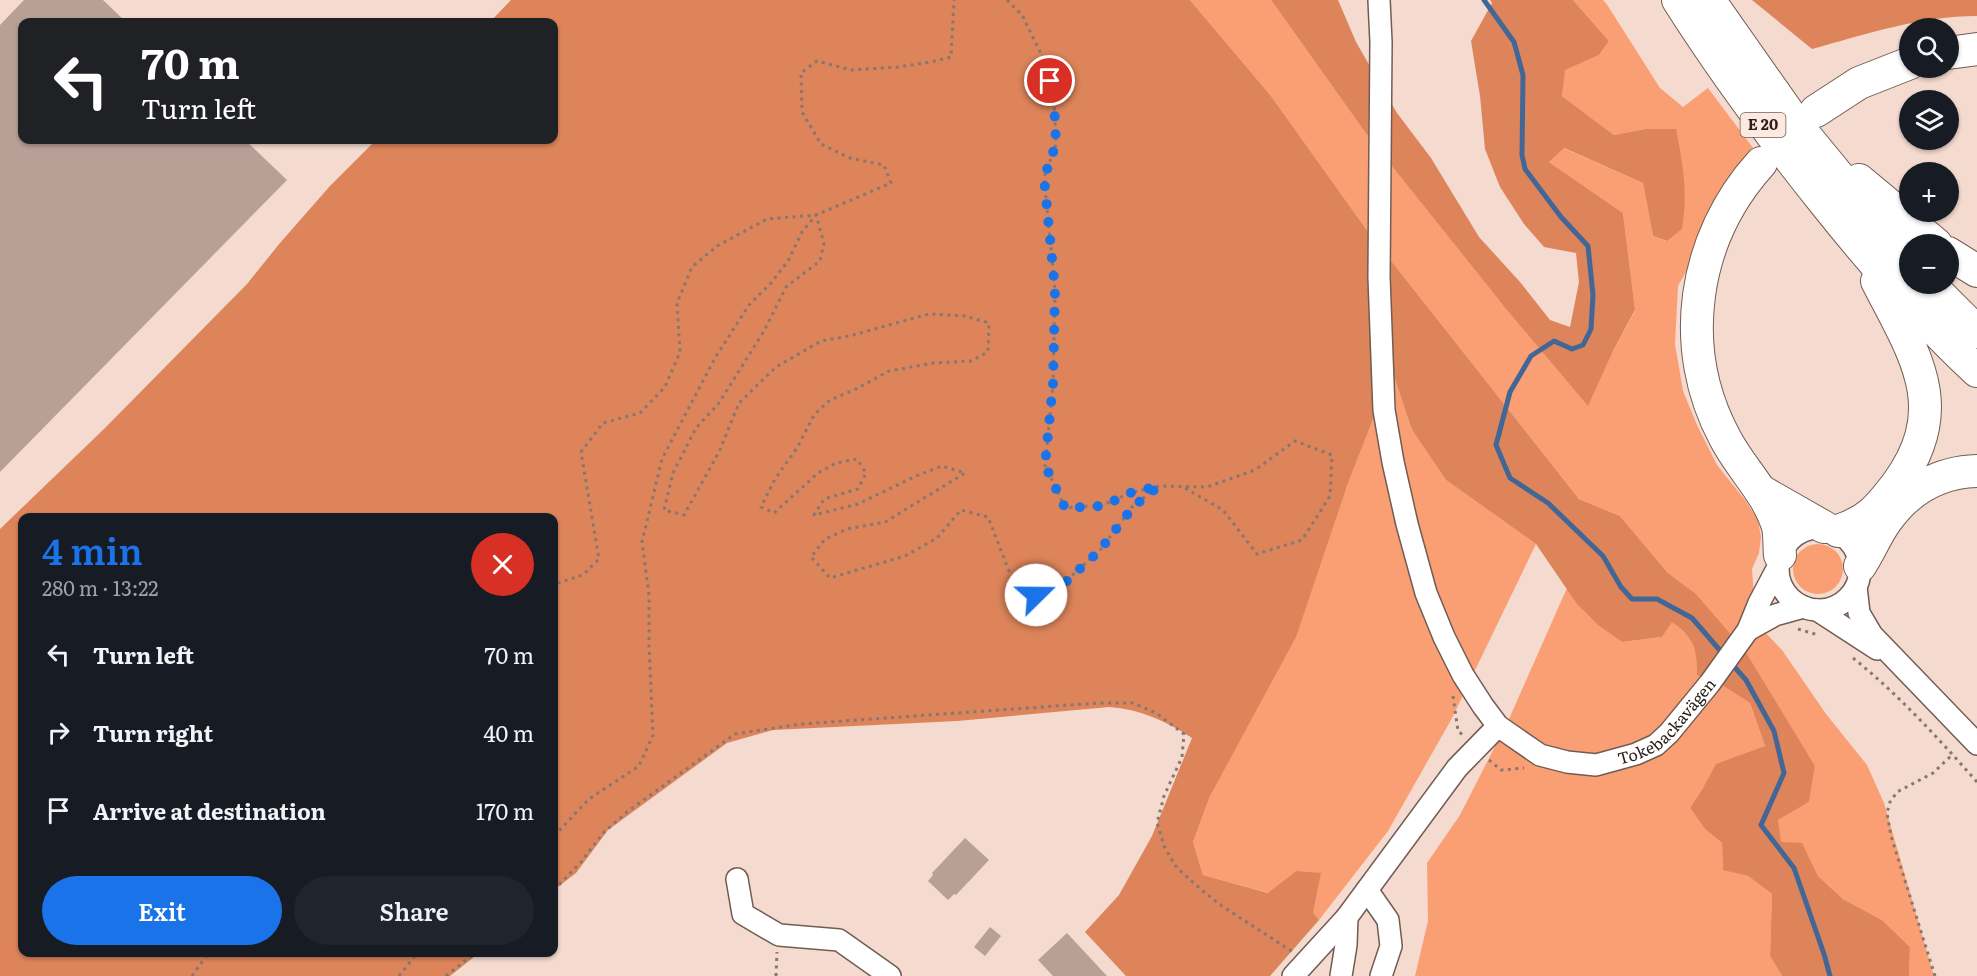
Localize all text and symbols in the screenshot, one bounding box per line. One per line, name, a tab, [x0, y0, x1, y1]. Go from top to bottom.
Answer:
map controls	[1899, 18, 1959, 294]
button: search	[1899, 18, 1959, 78]
text: 70 m	[141, 30, 240, 92]
icon: left	[42, 42, 120, 120]
pin	[1024, 55, 1075, 106]
icon: arrive	[1033, 64, 1066, 97]
text: Turn left	[141, 87, 256, 127]
button: layers	[1899, 90, 1959, 150]
road number: E 20	[1740, 113, 1786, 137]
button: +	[1899, 162, 1959, 222]
button: −	[1899, 234, 1959, 294]
text: 4 min	[42, 523, 143, 576]
button: close	[471, 533, 534, 596]
position arrow	[1004, 563, 1068, 627]
text: 280 m · 13:22	[42, 572, 159, 602]
icon: left	[42, 638, 75, 671]
text: Turn left	[93, 638, 194, 671]
text: 70 m	[484, 638, 534, 671]
street label: Tokebackavägen	[1615, 672, 1721, 770]
icon: right	[42, 716, 75, 749]
text: Turn right	[93, 716, 213, 749]
text: 40 m	[483, 716, 534, 749]
icon: arrive	[42, 794, 75, 827]
text: Arrive at destination	[93, 794, 326, 827]
text: 170 m	[476, 794, 534, 827]
button: Exit	[42, 876, 282, 945]
button: Share	[294, 876, 534, 945]

